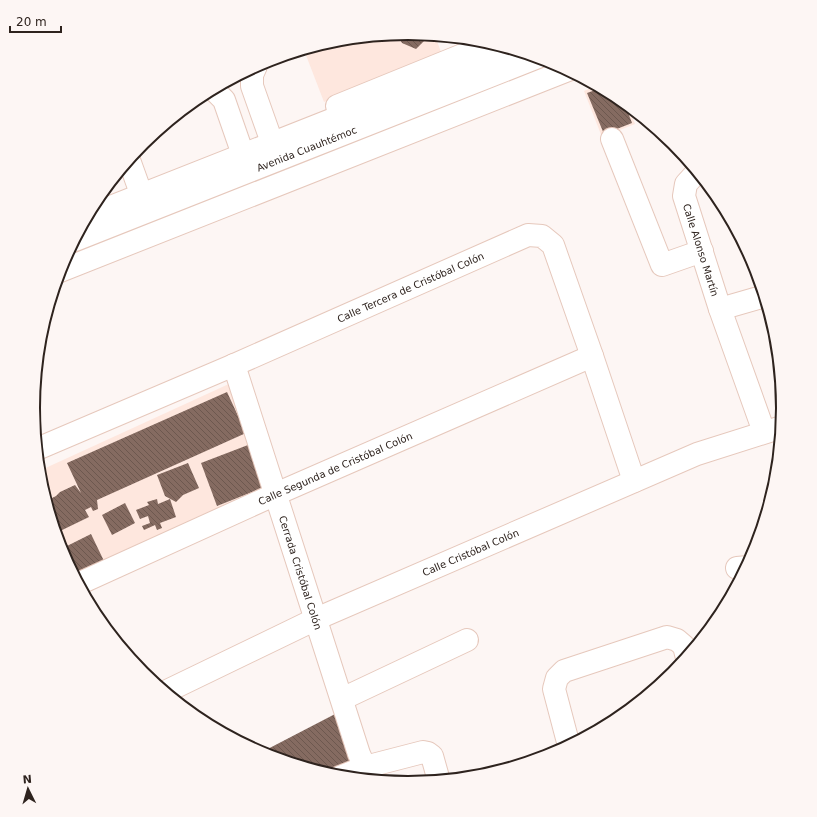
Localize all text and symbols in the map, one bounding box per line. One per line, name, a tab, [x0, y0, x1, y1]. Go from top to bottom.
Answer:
scale bar	[10, 8, 61, 34]
text: 20 m	[16, 15, 47, 29]
street label: Avenida Cuauhtémoc	[255, 124, 358, 174]
street label: Calle Alonso Martín	[681, 202, 721, 298]
street label: Calle Tercera de Cristóbal Colón	[335, 250, 486, 325]
street label: Calle Segunda de Cristóbal Colón	[257, 430, 414, 507]
street label: Cerrada Cristóbal Colón	[277, 514, 324, 631]
street label: Calle Cristóbal Colón	[421, 527, 521, 578]
north arrow	[8, 769, 48, 809]
text: N	[22, 773, 32, 786]

